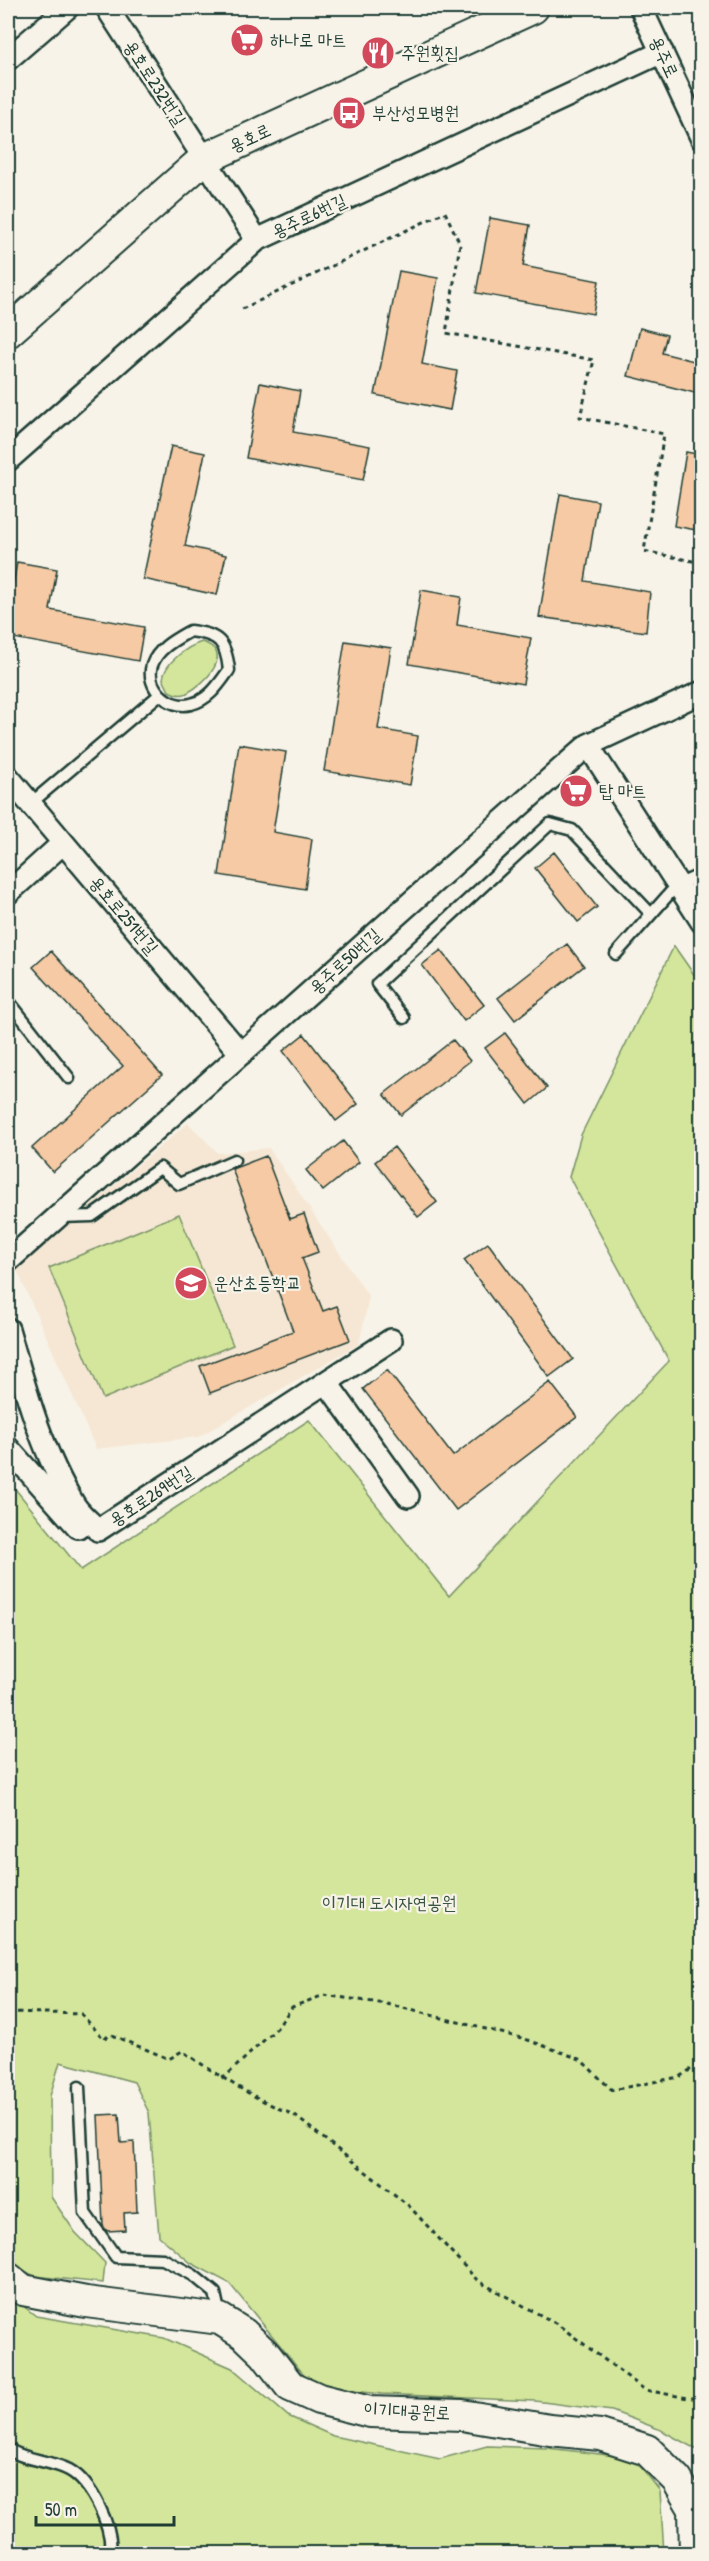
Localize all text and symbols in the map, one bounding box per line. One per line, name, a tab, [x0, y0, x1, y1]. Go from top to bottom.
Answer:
supermarket icon: 하나로 마트	[229, 22, 265, 58]
place label: 하나로 마트	[270, 27, 347, 52]
street label: 용주로	[644, 32, 685, 82]
street label: 용호로232번길	[118, 35, 193, 131]
restaurant icon: 주원횟집	[360, 35, 396, 71]
place label: 주원횟집	[401, 40, 459, 65]
bus stop icon: 부산성모병원	[331, 95, 367, 131]
place label: 부산성모병원	[372, 100, 459, 125]
street label: 용호로	[225, 117, 275, 158]
street label: 용주로6번길	[267, 187, 351, 244]
supermarket icon: 탑 마트	[558, 773, 594, 809]
place label: 탑 마트	[599, 778, 647, 803]
street label: 용호로251번길	[84, 870, 165, 959]
street label: 용주로50번길	[304, 922, 386, 999]
school or university icon: 운산초등학교	[173, 1265, 209, 1301]
place label: 운산초등학교	[214, 1270, 301, 1295]
street label: 용호로269번길	[104, 1459, 198, 1532]
park label: 이기대 도시자연공원	[322, 1890, 456, 1915]
street label: 이기대공원로	[363, 2396, 451, 2425]
scale bar	[36, 2489, 174, 2527]
text: 50 m	[45, 2497, 77, 2522]

